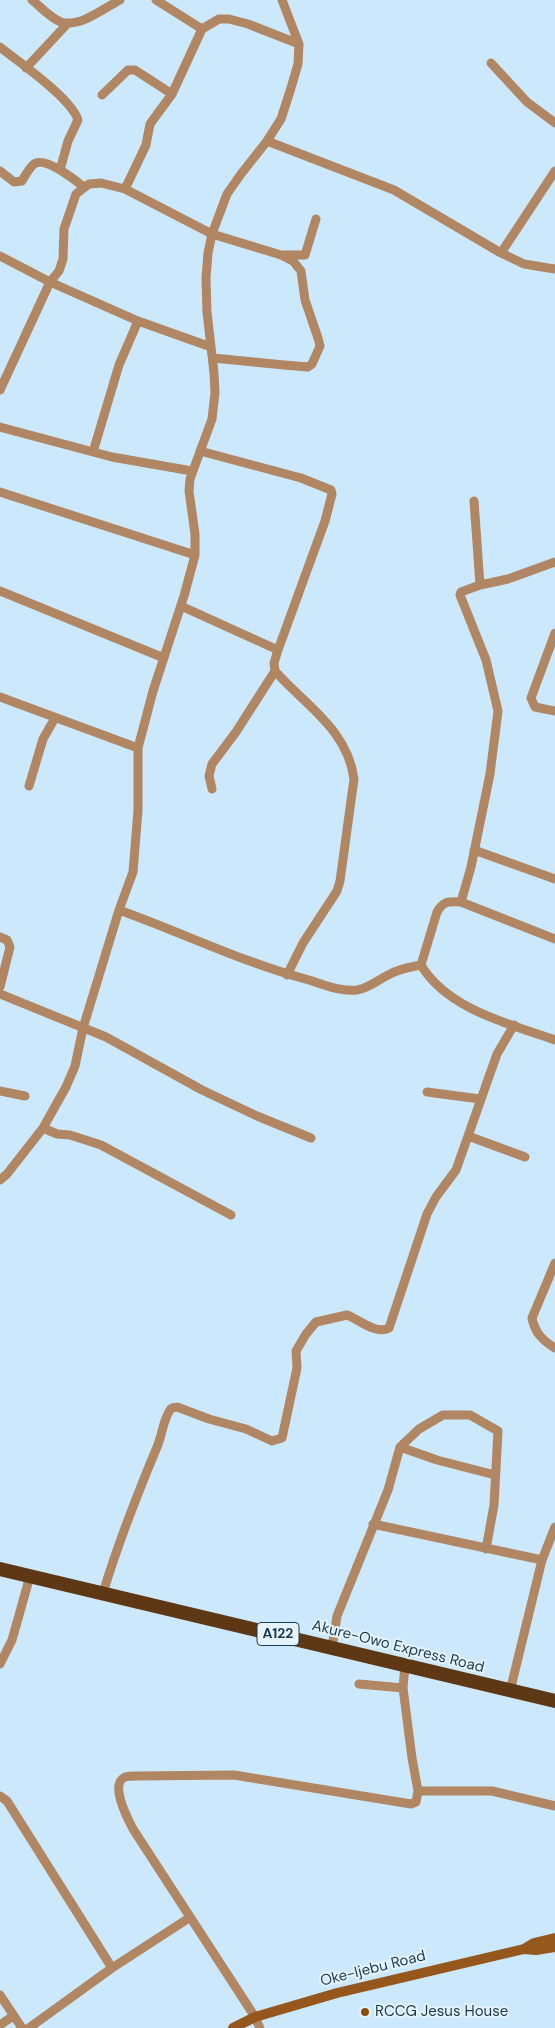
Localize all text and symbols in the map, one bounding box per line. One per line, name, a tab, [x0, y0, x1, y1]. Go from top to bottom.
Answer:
street label: Akure-Owo Express Road	[310, 1617, 486, 1677]
road number: A122	[257, 1622, 299, 1646]
street label: Oke-Ijebu Road	[319, 1947, 427, 1991]
place label: RCCG Jesus House	[375, 2003, 508, 2021]
marker: RCCG Jesus House	[359, 2006, 371, 2018]

